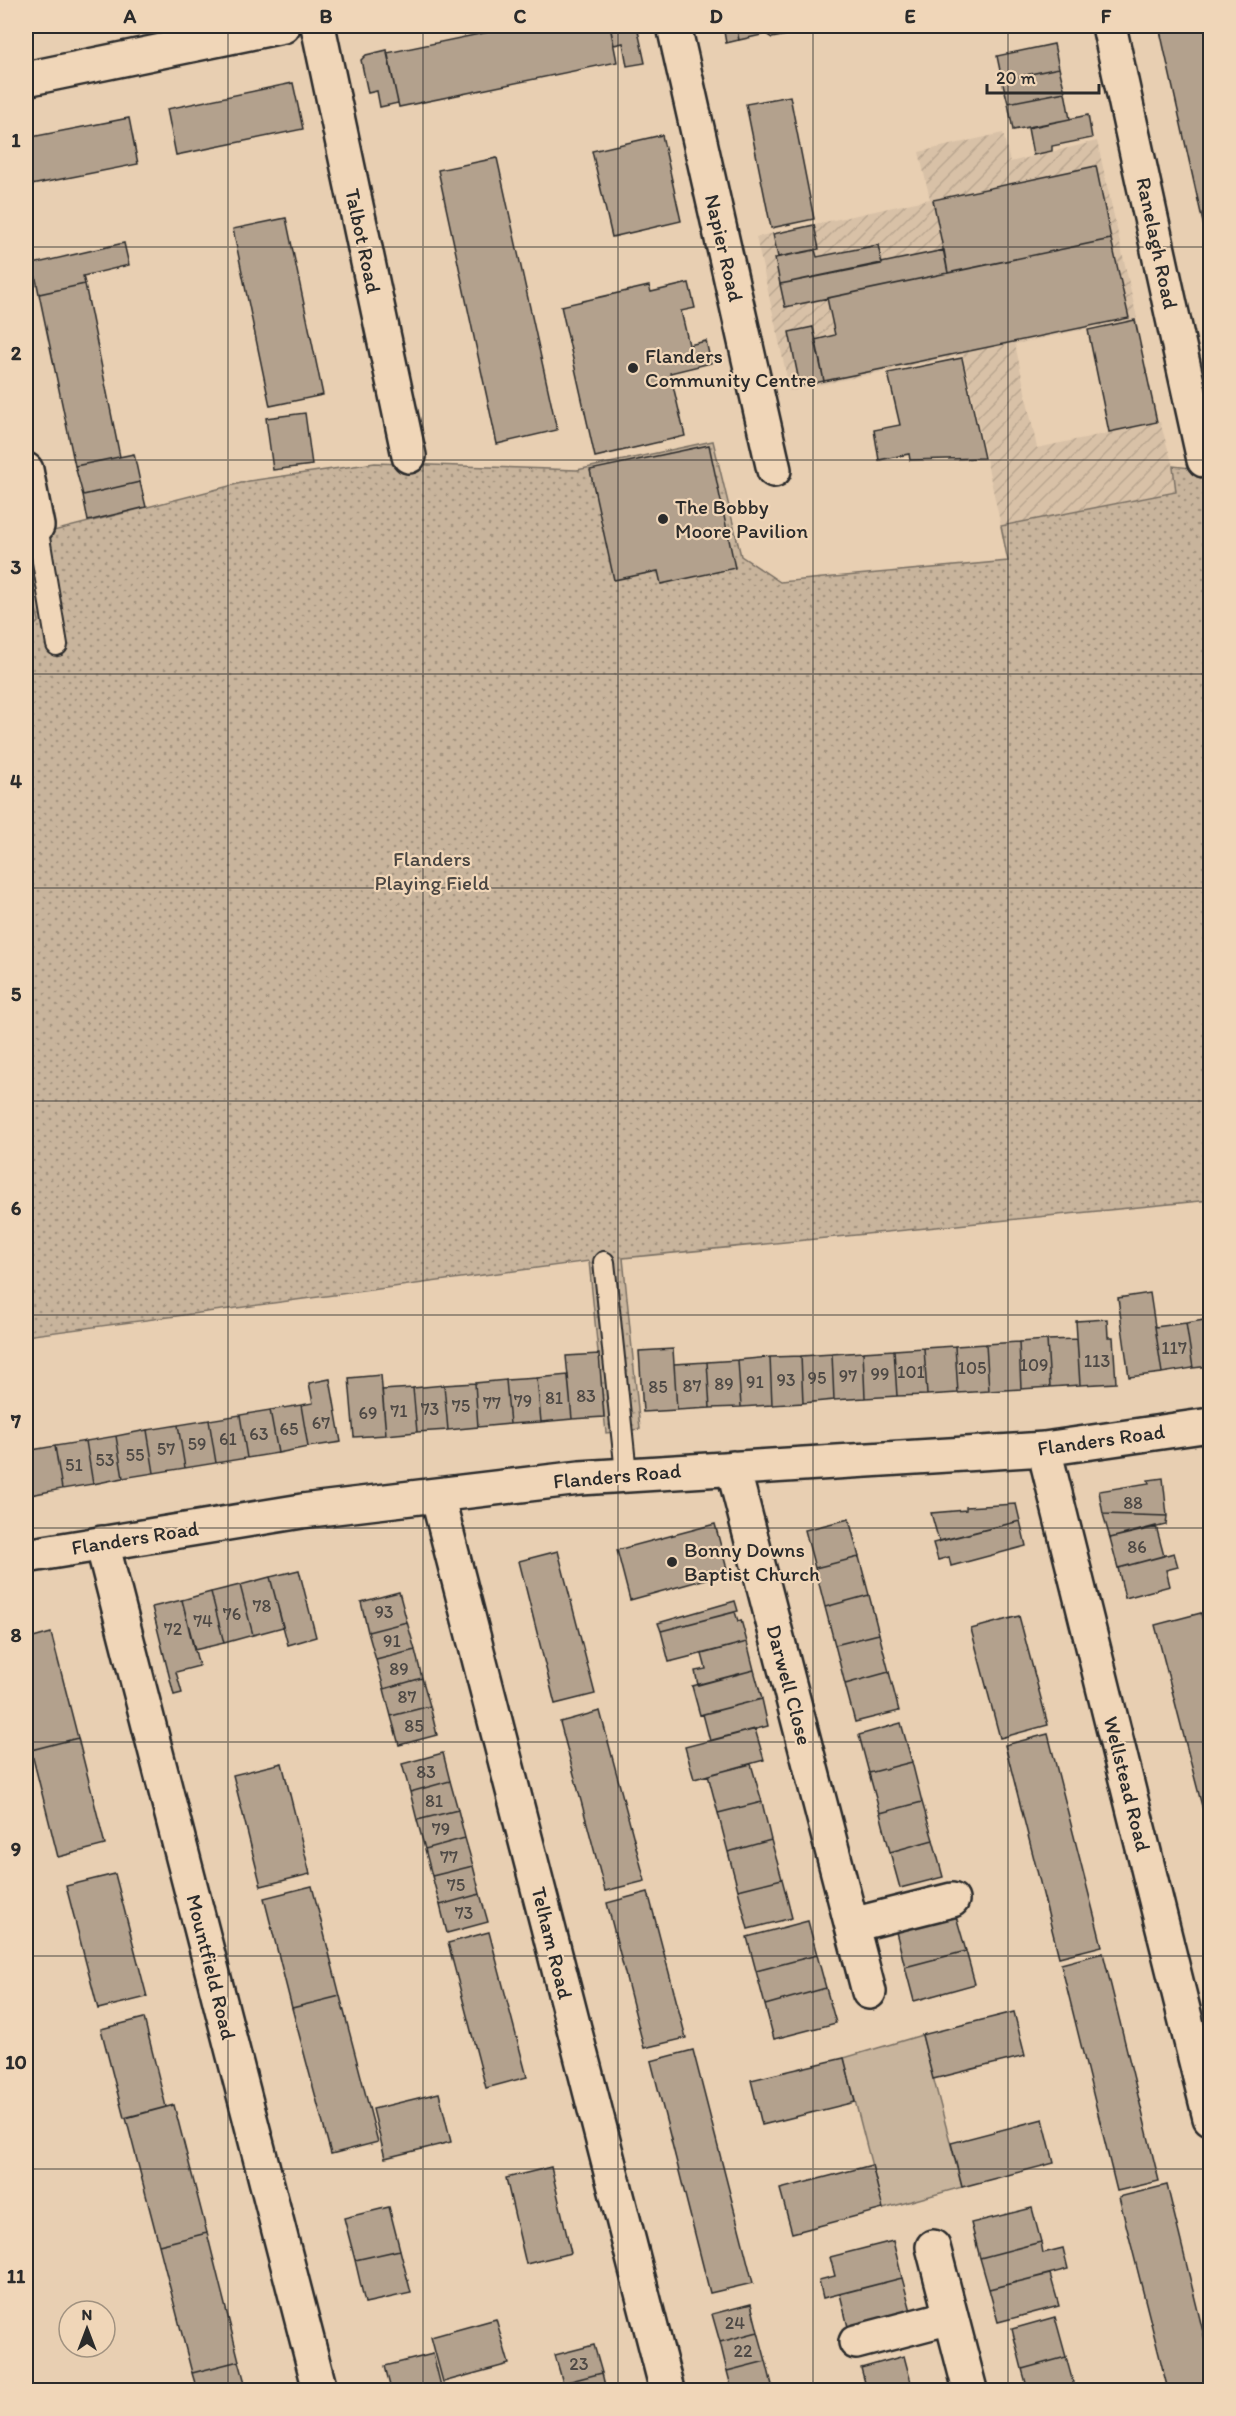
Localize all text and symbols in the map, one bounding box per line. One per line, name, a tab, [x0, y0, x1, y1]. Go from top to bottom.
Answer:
text: A	[123, 4, 137, 28]
text: B	[320, 4, 333, 28]
text: C	[514, 4, 527, 28]
text: D	[709, 4, 723, 28]
text: E	[904, 4, 916, 28]
text: F	[1101, 4, 1112, 28]
scale bar	[987, 57, 1100, 95]
text: 20 m	[996, 67, 1036, 89]
text: 1	[11, 128, 21, 152]
street label: Ranelagh Road	[1131, 175, 1184, 311]
street label: Talbot Road	[340, 186, 387, 296]
street label: Napier Road	[700, 192, 749, 305]
text: 2	[11, 341, 22, 365]
place label: Flanders Community Centre	[645, 343, 816, 392]
marker: Flanders Community Centre	[626, 361, 640, 375]
place label: The Bobby Moore Pavilion	[675, 494, 808, 543]
marker: The Bobby Moore Pavilion	[656, 512, 670, 526]
text: 3	[11, 555, 22, 579]
text: 4	[10, 769, 22, 793]
park label: Flanders Playing Field	[375, 846, 490, 895]
text: 5	[11, 982, 22, 1006]
text: 6	[11, 1196, 22, 1220]
house number: 117	[1161, 1337, 1187, 1359]
house number: 113	[1084, 1350, 1110, 1372]
house number: 109	[1020, 1354, 1048, 1376]
house number: 105	[958, 1357, 986, 1379]
house number: 101	[897, 1361, 925, 1383]
house number: 99	[871, 1363, 889, 1385]
house number: 97	[839, 1365, 857, 1387]
house number: 95	[808, 1367, 826, 1389]
house number: 93	[776, 1369, 796, 1391]
house number: 91	[746, 1371, 764, 1393]
house number: 89	[714, 1373, 734, 1395]
house number: 87	[683, 1375, 701, 1397]
house number: 85	[648, 1376, 668, 1398]
house number: 83	[576, 1385, 596, 1407]
house number: 81	[545, 1387, 563, 1409]
house number: 79	[514, 1390, 532, 1412]
house number: 77	[483, 1392, 501, 1414]
house number: 75	[452, 1395, 470, 1417]
house number: 73	[421, 1398, 440, 1420]
house number: 71	[390, 1400, 408, 1422]
house number: 69	[359, 1402, 377, 1424]
text: 7	[10, 1409, 21, 1433]
house number: 67	[312, 1412, 330, 1434]
house number: 65	[280, 1418, 298, 1440]
street label: Flanders Road	[1036, 1418, 1167, 1461]
house number: 63	[249, 1423, 269, 1445]
house number: 61	[219, 1428, 237, 1450]
house number: 59	[188, 1433, 206, 1455]
house number: 57	[157, 1438, 175, 1460]
house number: 55	[126, 1444, 144, 1466]
house number: 53	[95, 1449, 115, 1471]
house number: 51	[65, 1454, 83, 1476]
street label: Flanders Road	[552, 1457, 683, 1494]
house number: 88	[1123, 1492, 1143, 1514]
street label: Flanders Road	[70, 1515, 201, 1560]
house number: 86	[1127, 1536, 1147, 1558]
place label: Bonny Downs Baptist Church	[684, 1537, 820, 1586]
marker: Bonny Downs Baptist Church	[665, 1555, 679, 1569]
house number: 78	[253, 1595, 272, 1617]
house number: 93	[374, 1601, 394, 1623]
house number: 76	[223, 1603, 241, 1625]
house number: 74	[193, 1610, 213, 1632]
house number: 72	[164, 1618, 183, 1640]
street label: Darwell Close	[761, 1622, 818, 1748]
text: 8	[11, 1623, 22, 1647]
house number: 91	[383, 1630, 401, 1652]
house number: 89	[389, 1658, 409, 1680]
house number: 87	[398, 1686, 416, 1708]
street label: Wellstead Road	[1099, 1714, 1156, 1855]
house number: 85	[404, 1715, 424, 1737]
house number: 83	[416, 1761, 436, 1783]
house number: 81	[425, 1790, 443, 1812]
house number: 79	[432, 1818, 450, 1840]
text: 9	[11, 1837, 21, 1861]
house number: 77	[440, 1846, 458, 1868]
house number: 75	[447, 1874, 465, 1896]
street label: Telham Road	[526, 1884, 579, 2002]
street label: Mountfield Road	[181, 1892, 242, 2042]
house number: 73	[455, 1902, 474, 1924]
text: 10	[5, 2050, 27, 2074]
text: 11	[7, 2264, 26, 2288]
north arrow	[57, 2299, 117, 2359]
text: N	[82, 2305, 92, 2324]
house number: 24	[725, 2312, 745, 2334]
house number: 22	[734, 2340, 753, 2362]
house number: 23	[569, 2353, 589, 2375]

